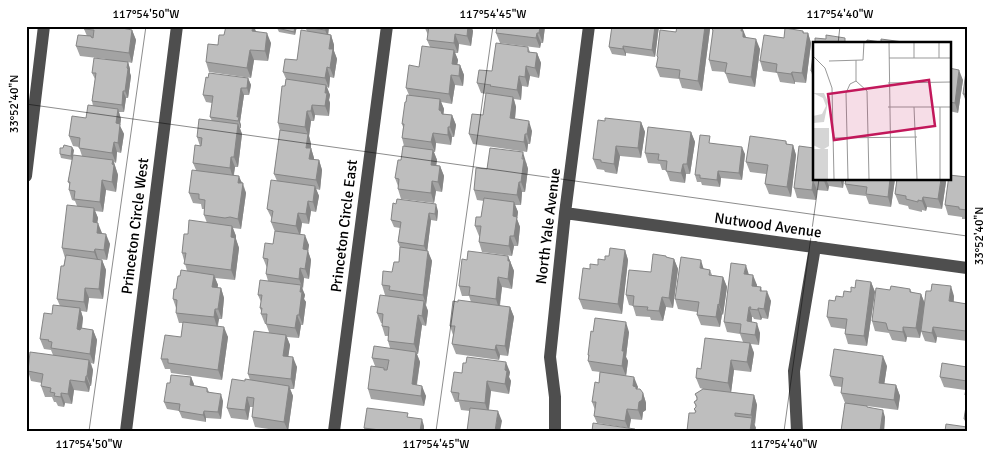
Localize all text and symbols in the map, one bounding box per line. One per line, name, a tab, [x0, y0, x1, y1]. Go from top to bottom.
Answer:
text: 117°54'50"W	[112, 7, 180, 22]
text: 117°54'45"W	[459, 7, 527, 22]
text: 117°54'40"W	[806, 7, 874, 22]
inset map	[813, 42, 950, 180]
text: 33°52'40"N	[7, 75, 22, 133]
street label: Princeton Circle West	[118, 157, 152, 295]
street label: Princeton Circle East	[327, 159, 361, 293]
street label: North Yale Avenue	[532, 167, 564, 285]
text: 33°52'40"N	[972, 207, 987, 265]
street label: Nutwood Avenue	[713, 209, 823, 241]
text: 117°54'50"W	[55, 437, 123, 452]
text: 117°54'45"W	[402, 437, 470, 452]
text: 117°54'40"W	[750, 437, 818, 452]

